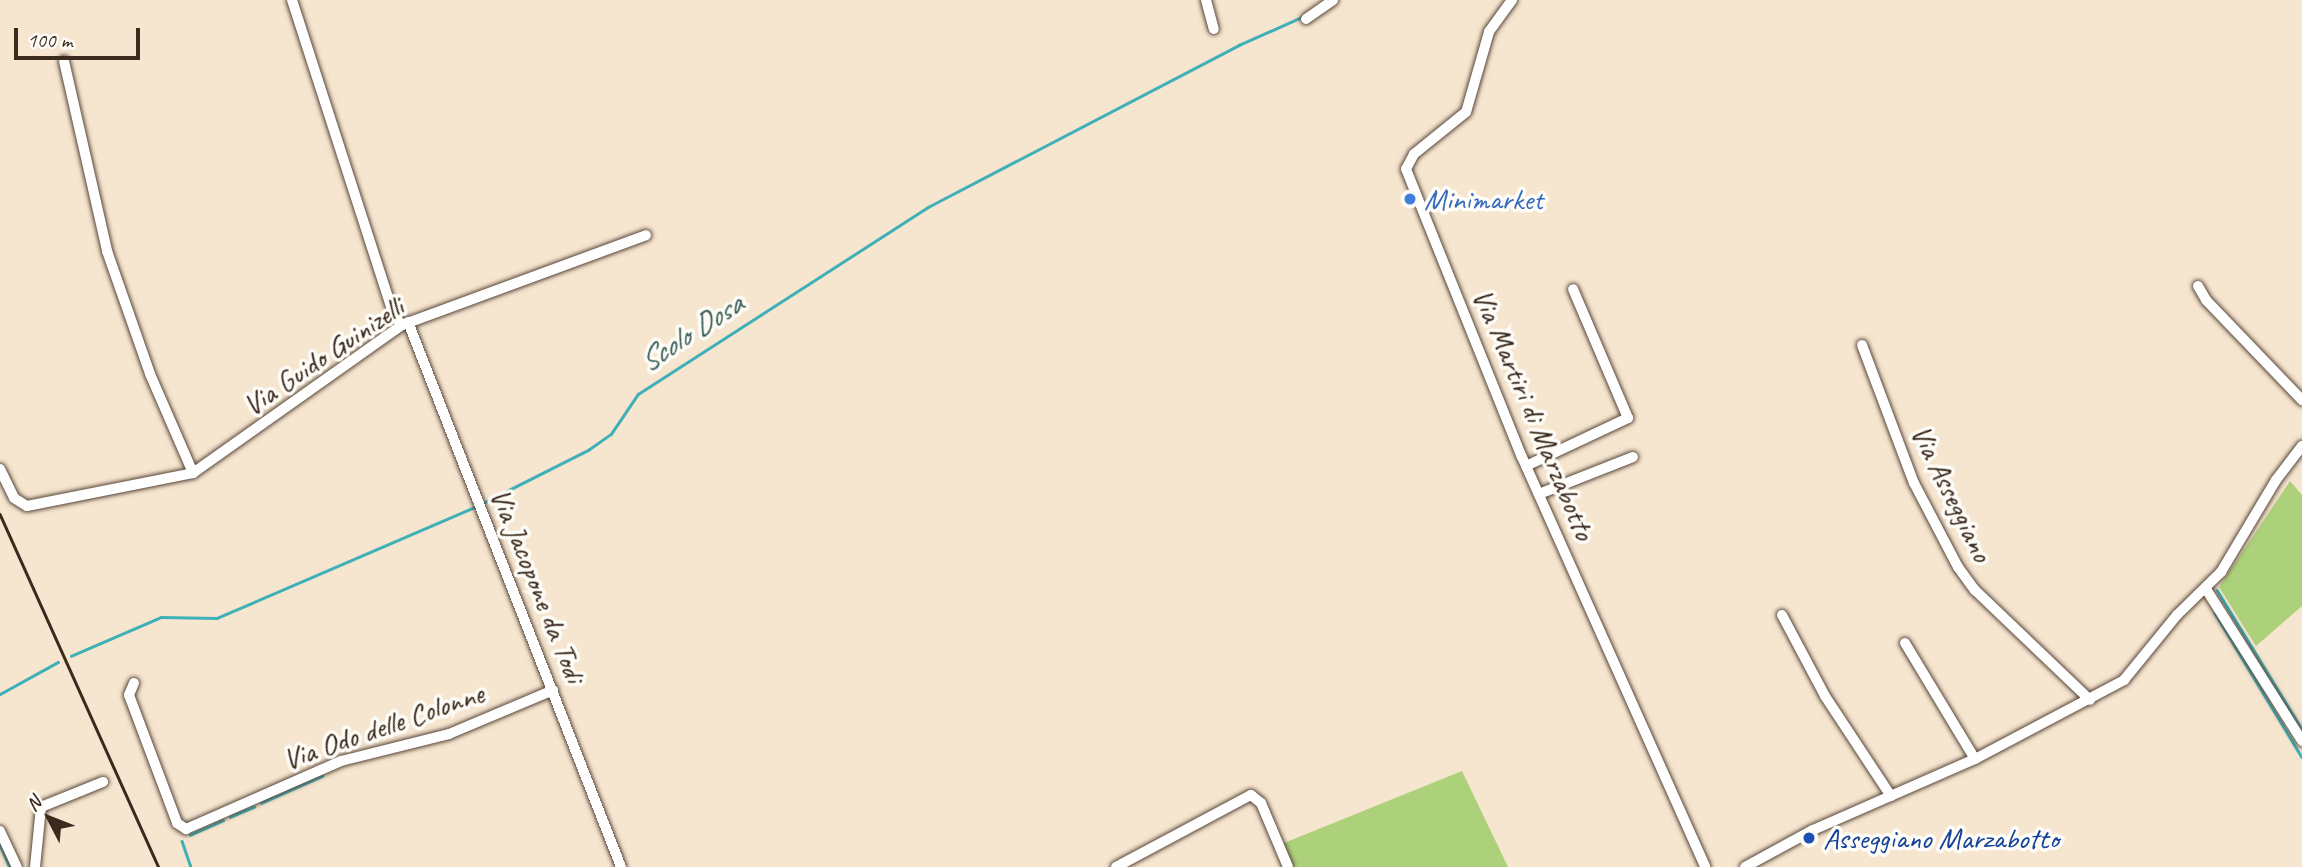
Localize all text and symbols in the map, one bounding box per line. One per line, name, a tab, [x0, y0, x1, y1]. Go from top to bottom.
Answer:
scale bar	[18, 14, 144, 58]
text: 100 m	[27, 27, 72, 53]
place label: Minimarket	[1424, 181, 1543, 217]
marker: Minimarket	[1402, 191, 1418, 207]
street label: Via Martiri di Marzabotto	[1465, 283, 1603, 545]
water label: Scolo Dosa	[632, 285, 750, 381]
street label: Via Guido Guinizelli	[236, 289, 410, 423]
street label: Via Asseggiano	[1903, 419, 2001, 567]
street label: Via Jacopone da Todi	[483, 483, 593, 687]
street label: Via Odo delle Colonne	[278, 675, 488, 777]
north arrow	[14, 783, 84, 853]
text: N	[21, 792, 46, 816]
place label: Asseggiano Marzabotto	[1823, 820, 2060, 856]
marker: Asseggiano Marzabotto	[1801, 830, 1817, 846]

